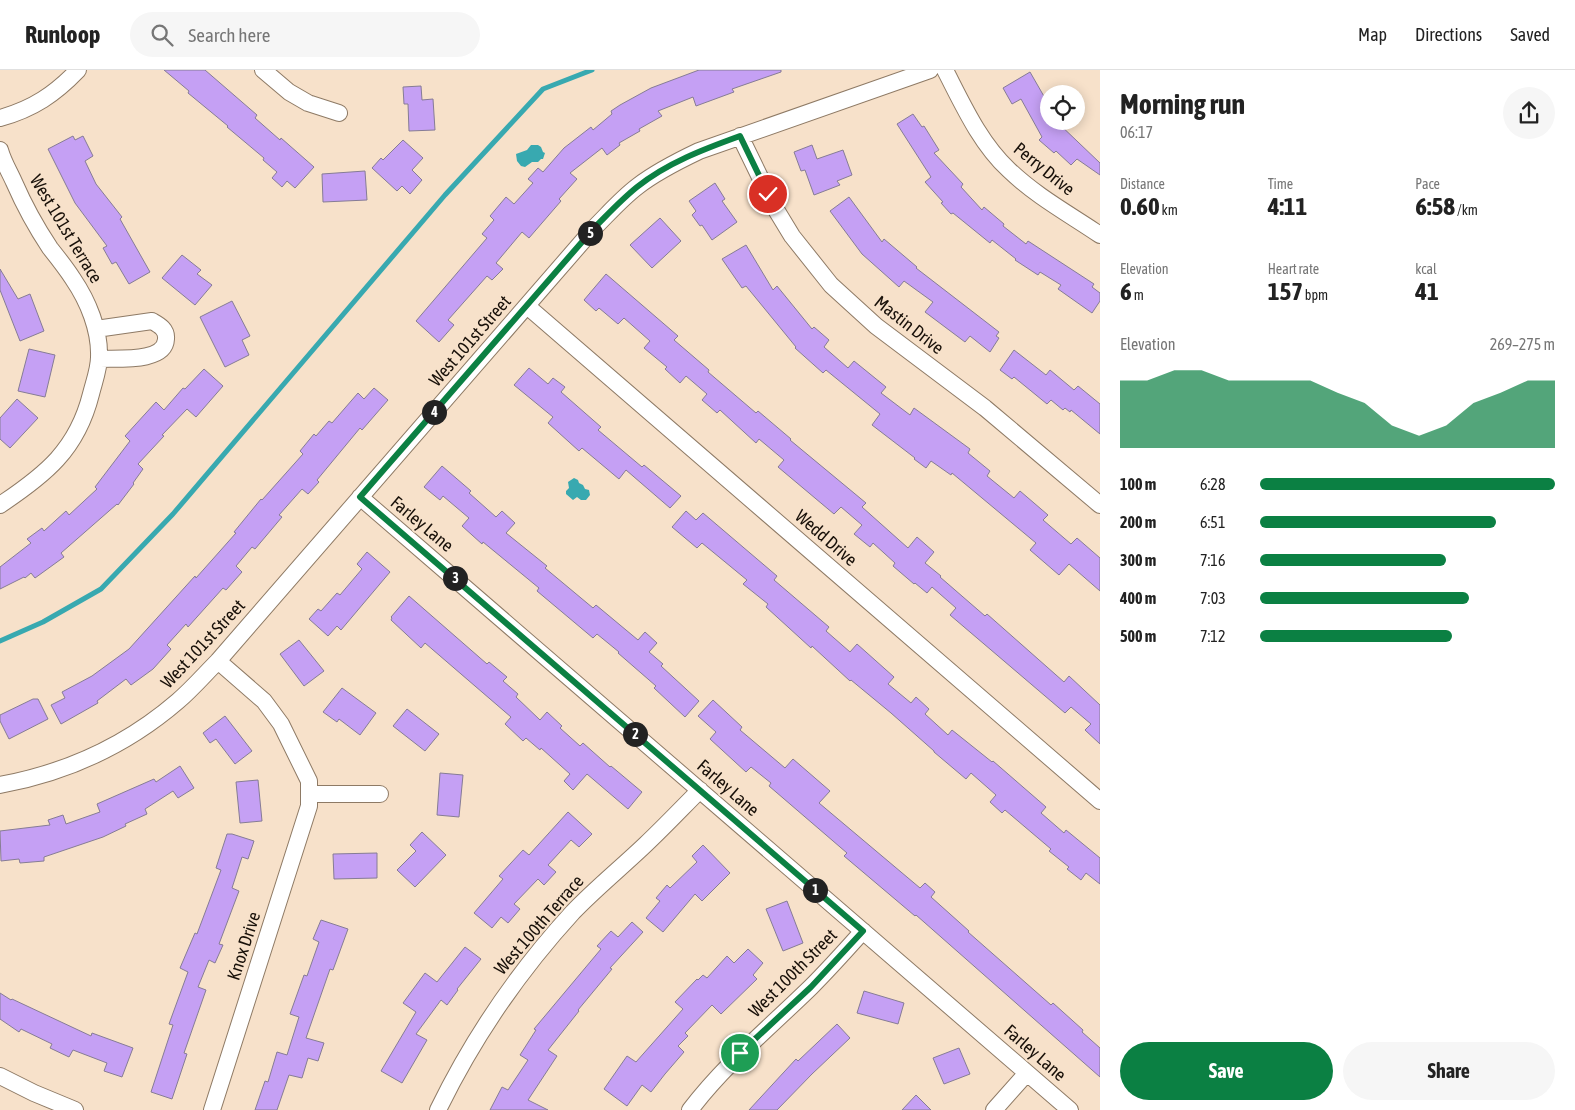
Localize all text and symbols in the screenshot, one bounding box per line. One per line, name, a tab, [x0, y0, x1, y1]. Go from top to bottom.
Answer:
search box	[130, 12, 480, 57]
text: Runloop	[25, 21, 100, 48]
icon: search	[148, 21, 176, 49]
text: Search here	[188, 24, 270, 46]
text: Map	[1358, 24, 1387, 45]
text: Directions	[1415, 24, 1482, 45]
text: Saved	[1510, 24, 1550, 45]
map controls	[1040, 85, 1085, 130]
button: locate	[1040, 85, 1085, 130]
button: share	[1503, 87, 1555, 139]
text: Morning run	[1120, 88, 1245, 120]
text: 06:17	[1120, 123, 1153, 141]
street label: Perry Drive	[1010, 138, 1079, 200]
street label: West 101st Terrace	[26, 171, 107, 287]
pin	[747, 173, 789, 215]
text: Distance	[1120, 176, 1165, 192]
text: Time	[1268, 176, 1293, 192]
text: Pace	[1415, 176, 1440, 192]
icon: check	[754, 180, 782, 208]
text: 0.60	[1120, 192, 1160, 220]
text: 4:11	[1268, 192, 1307, 220]
text: 6:58	[1415, 192, 1455, 220]
text: km	[1160, 202, 1178, 218]
text: /km	[1455, 202, 1478, 218]
pin: 5	[578, 220, 602, 246]
text: 5	[587, 225, 594, 241]
text: Elevation	[1120, 261, 1169, 277]
text: Heart rate	[1268, 261, 1319, 277]
text: kcal	[1415, 261, 1437, 277]
text: 6	[1120, 277, 1132, 305]
text: 157	[1268, 277, 1303, 305]
text: 41	[1415, 277, 1439, 305]
text: m	[1132, 287, 1144, 303]
text: bpm	[1303, 287, 1328, 303]
street label: West 101st Street	[424, 291, 515, 390]
street label: Mastin Drive	[870, 291, 948, 358]
text: Elevation	[1120, 335, 1175, 353]
text: 269–275 m	[1490, 335, 1555, 353]
pin: 4	[422, 400, 446, 424]
text: 4	[431, 404, 438, 420]
text: 100 m	[1120, 475, 1156, 493]
text: 6:28	[1200, 475, 1225, 493]
street label: Farley Lane	[387, 491, 458, 556]
street label: Wedd Drive	[791, 505, 862, 570]
text: 200 m	[1120, 513, 1156, 531]
text: 6:51	[1200, 513, 1225, 531]
text: 300 m	[1120, 551, 1156, 569]
text: 7:16	[1200, 551, 1225, 569]
pin: 3	[442, 566, 468, 590]
text: 3	[452, 570, 459, 586]
text: 400 m	[1120, 589, 1156, 607]
text: 7:03	[1200, 589, 1226, 607]
street label: West 101st Street	[156, 595, 249, 692]
text: 500 m	[1120, 627, 1156, 645]
text: 7:12	[1200, 627, 1225, 645]
pin: 2	[622, 722, 648, 746]
text: 2	[632, 726, 639, 742]
street label: Farley Lane	[693, 755, 764, 820]
street label: West 100th Terrace	[490, 871, 588, 979]
pin: 1	[802, 878, 828, 902]
text: 1	[812, 882, 819, 898]
street label: Knox Drive	[223, 909, 264, 983]
street label: West 100th Street	[744, 924, 841, 1021]
street label: Farley Lane	[1000, 1020, 1071, 1085]
pin	[719, 1032, 761, 1074]
icon: arrive	[726, 1039, 754, 1067]
button: Save	[1120, 1042, 1333, 1100]
button: Share	[1343, 1042, 1555, 1100]

